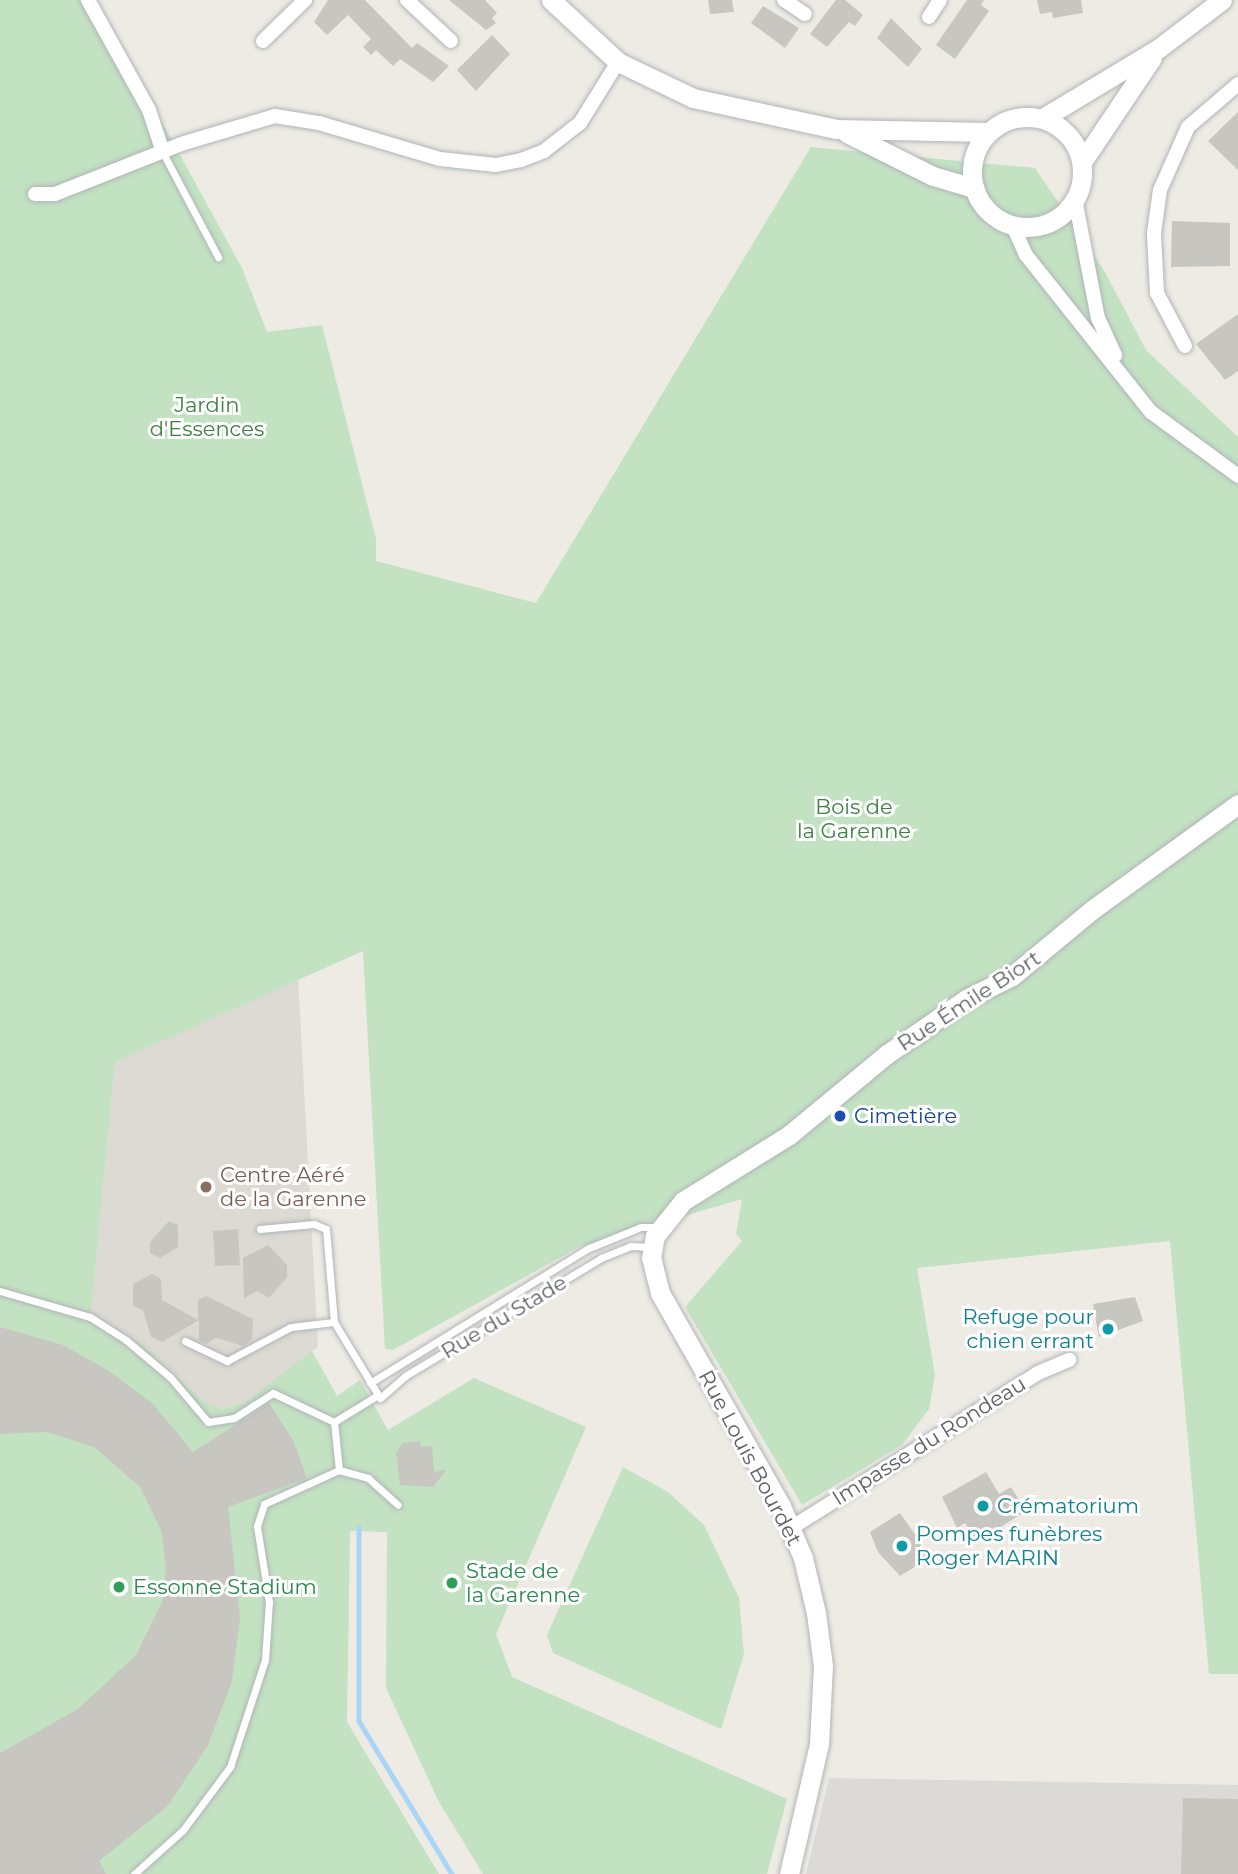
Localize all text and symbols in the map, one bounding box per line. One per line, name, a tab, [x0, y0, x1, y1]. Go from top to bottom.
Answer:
park label: Jardin d'Essences	[150, 392, 264, 442]
park label: Bois de la Garenne	[797, 794, 911, 844]
street label: Rue Émile Biort	[893, 945, 1045, 1057]
place label: Cimetière	[854, 1103, 957, 1129]
marker: Cimetière	[832, 1108, 848, 1124]
place label: Centre Aéré de la Garenne	[220, 1162, 367, 1212]
marker: Centre Aéré de la Garenne	[198, 1179, 214, 1195]
street label: Rue du Stade	[437, 1270, 571, 1364]
place label: Refuge pour chien errant	[962, 1304, 1094, 1354]
marker: Refuge pour chien errant	[1100, 1321, 1116, 1337]
street label: Rue Louis Bourdet	[693, 1366, 807, 1550]
street label: Impasse du Rondeau	[828, 1371, 1030, 1511]
place label: Crématorium	[997, 1493, 1139, 1519]
marker: Crématorium	[975, 1498, 991, 1514]
place label: Pompes funèbres Roger MARIN	[916, 1521, 1102, 1571]
marker: Pompes funèbres Roger MARIN	[894, 1538, 910, 1554]
place label: Stade de la Garenne	[466, 1558, 580, 1608]
place label: Essonne Stadium	[133, 1574, 317, 1600]
marker: Stade de la Garenne	[444, 1575, 460, 1591]
marker: Essonne Stadium	[111, 1579, 127, 1595]

